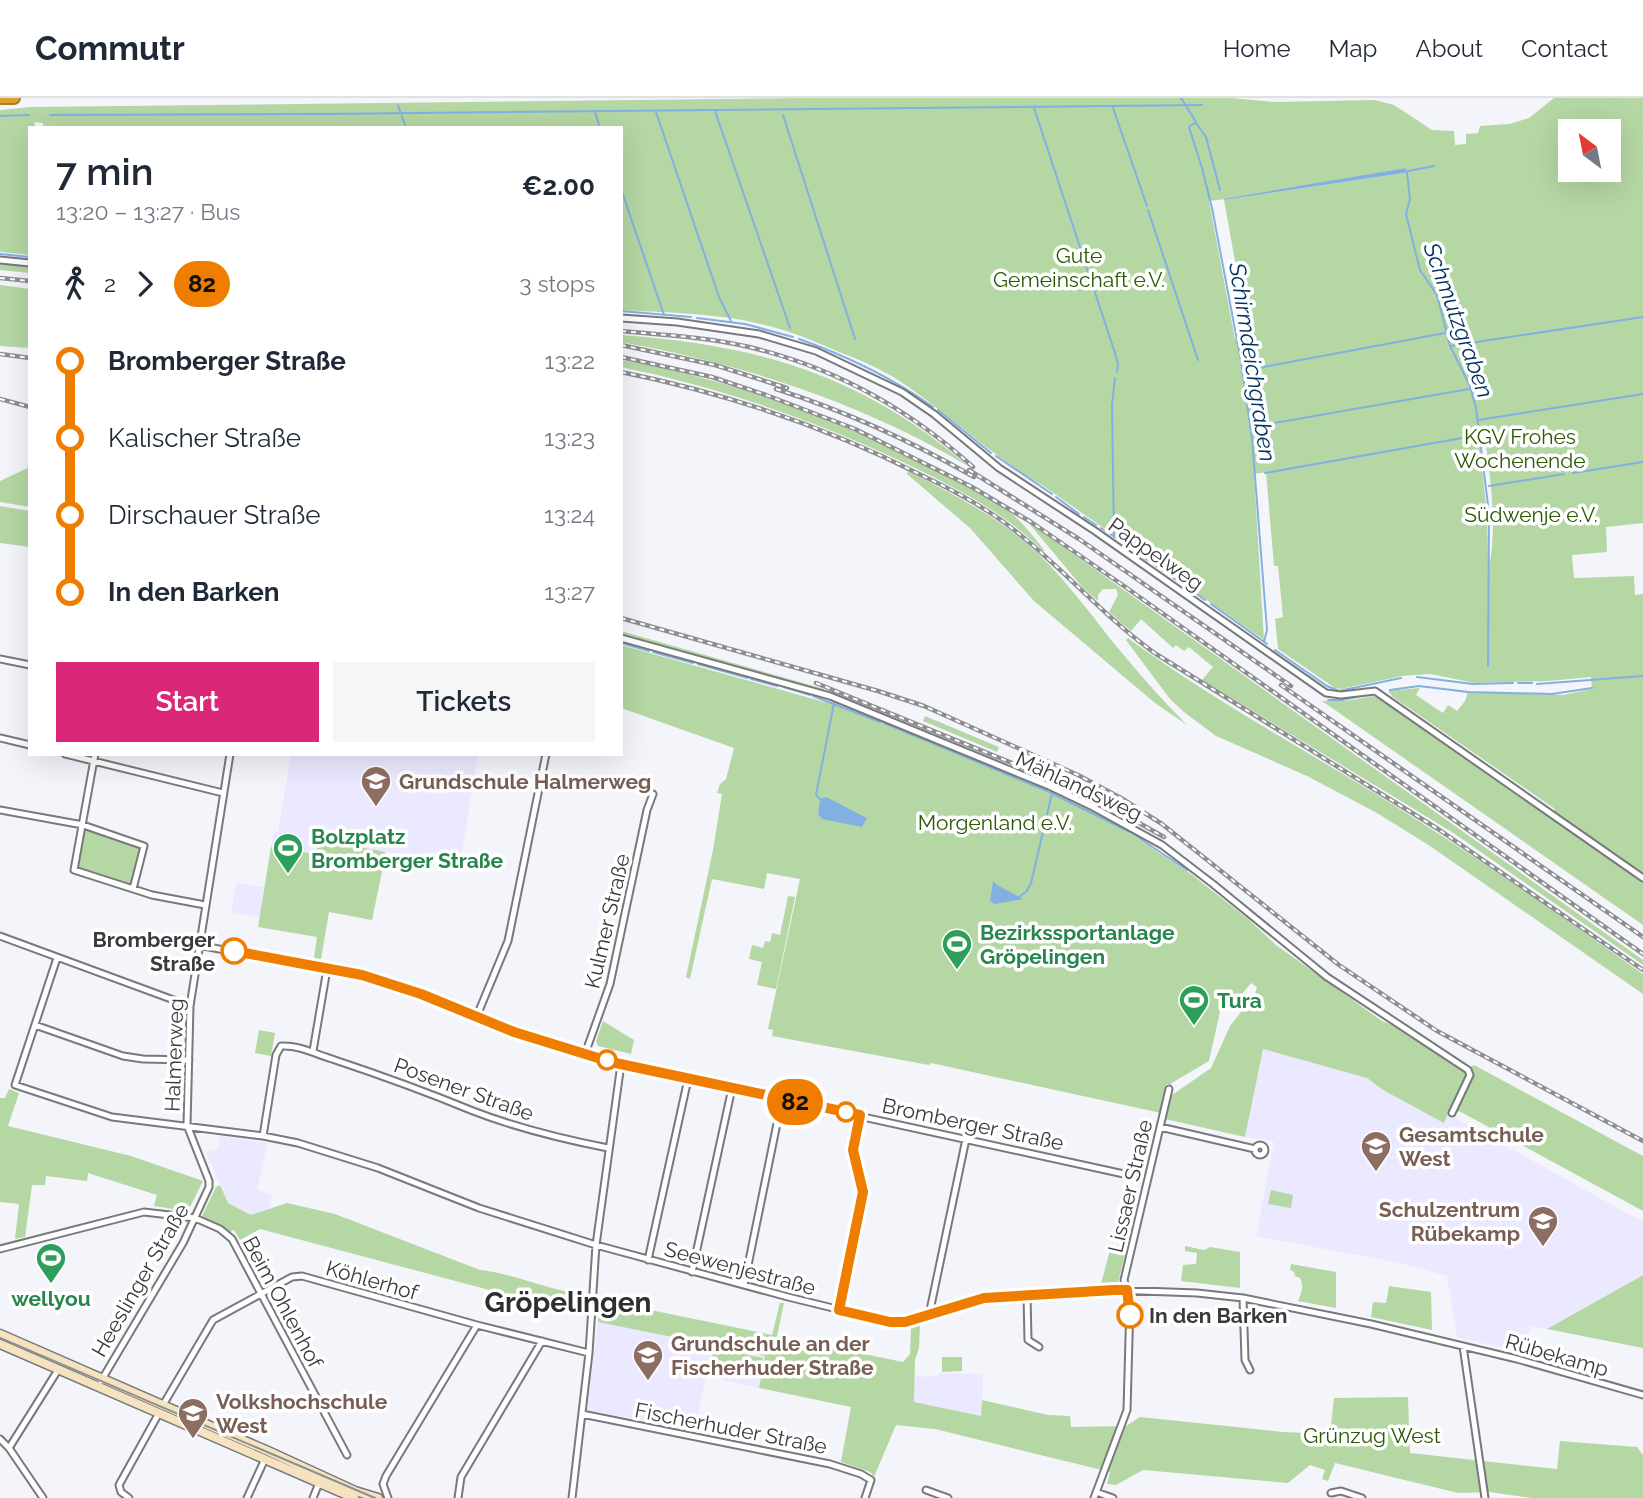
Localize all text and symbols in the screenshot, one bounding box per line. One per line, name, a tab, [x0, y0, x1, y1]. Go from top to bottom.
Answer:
text: Commutr	[35, 29, 185, 68]
text: Home	[1223, 34, 1291, 63]
text: Map	[1329, 34, 1377, 63]
text: About	[1415, 34, 1483, 63]
text: Contact	[1521, 34, 1608, 63]
north arrow	[1558, 119, 1620, 182]
map controls	[1558, 119, 1621, 182]
text: 7 min	[56, 149, 153, 194]
text: €2.00	[522, 171, 595, 201]
text: 13:20 – 13:27 · Bus	[56, 198, 240, 225]
water label: Schmutzgraben	[1418, 238, 1500, 401]
park label: Gute Gemeinschaft e.V.	[993, 243, 1165, 292]
water label: Schirmdeichgraben	[1224, 260, 1282, 463]
icon: walk	[56, 265, 94, 303]
icon: forward	[126, 265, 164, 303]
text: 82	[188, 269, 216, 298]
text: 2	[104, 270, 116, 297]
text: 3 stops	[519, 270, 595, 297]
text: Bromberger Straße	[108, 346, 346, 376]
text: 13:22	[545, 347, 595, 374]
text: Kalischer Straße	[108, 423, 301, 453]
text: 13:23	[544, 424, 595, 451]
park label: KGV Frohes Wochenende	[1454, 424, 1586, 473]
text: Dirschauer Straße	[108, 500, 321, 530]
text: 13:24	[544, 501, 595, 528]
park label: Südwenje e.V.	[1464, 502, 1598, 527]
street label: Pappelweg	[1104, 512, 1208, 596]
text: In den Barken	[108, 577, 279, 607]
text: 13:27	[544, 578, 595, 605]
button: Start	[56, 662, 319, 742]
button: Tickets	[333, 662, 595, 742]
street label: Mählandsweg	[1012, 746, 1146, 826]
school or university icon: Grundschule Halmerweg	[359, 764, 393, 808]
place label: Grundschule Halmerweg	[399, 769, 651, 794]
park label: Morgenland e.V.	[918, 810, 1072, 835]
place label: Bolzplatz Bromberger Straße	[311, 824, 504, 873]
sports icon: Bolzplatz Bromberger Straße	[271, 831, 305, 875]
street label: Kulmer Straße	[579, 851, 635, 991]
place label: Bezirkssportanlage Gröpelingen	[980, 920, 1175, 969]
place label: Bromberger Straße	[93, 927, 215, 976]
sports icon: Bezirkssportanlage Gröpelingen	[940, 927, 974, 971]
marker: Bromberger Straße	[221, 938, 247, 964]
sports icon: Tura	[1177, 983, 1211, 1027]
place label: Tura	[1217, 988, 1262, 1013]
street label: Halmerweg	[160, 998, 188, 1112]
unlabelled marker	[597, 1050, 617, 1070]
street label: Posener Straße	[391, 1052, 537, 1126]
line badge: 82	[764, 1079, 826, 1125]
text: 82	[781, 1087, 809, 1116]
street label: Bromberger Straße	[880, 1093, 1066, 1155]
unlabelled marker	[836, 1102, 856, 1122]
street label: Lissaer Straße	[1103, 1117, 1157, 1255]
place label: Gesamtschule West	[1399, 1122, 1544, 1171]
school or university icon: Gesamtschule West	[1359, 1129, 1393, 1173]
place label: Schulzentrum Rübekamp	[1379, 1197, 1520, 1246]
street label: Heeslinger Straße	[86, 1199, 194, 1361]
school or university icon: Schulzentrum Rübekamp	[1526, 1204, 1560, 1248]
street label: Beim Ohlenhof	[238, 1232, 329, 1373]
street label: Seewenjestraße	[662, 1236, 818, 1300]
sports icon: wellyou	[34, 1241, 68, 1285]
street label: Köhlerhof	[323, 1255, 422, 1305]
place label: wellyou	[11, 1286, 91, 1311]
district label: Gröpelingen	[485, 1286, 651, 1319]
marker: In den Barken	[1117, 1302, 1143, 1328]
place label: In den Barken	[1149, 1303, 1287, 1328]
street label: Rübekamp	[1503, 1328, 1611, 1382]
place label: Grundschule an der Fischerhuder Straße	[671, 1331, 874, 1380]
school or university icon: Grundschule an der Fischerhuder Straße	[631, 1338, 665, 1382]
place label: Volkshochschule West	[216, 1389, 388, 1438]
school or university icon: Volkshochschule West	[176, 1396, 210, 1440]
street label: Fischerhuder Straße	[633, 1397, 829, 1459]
park label: Grünzug West	[1303, 1423, 1441, 1448]

